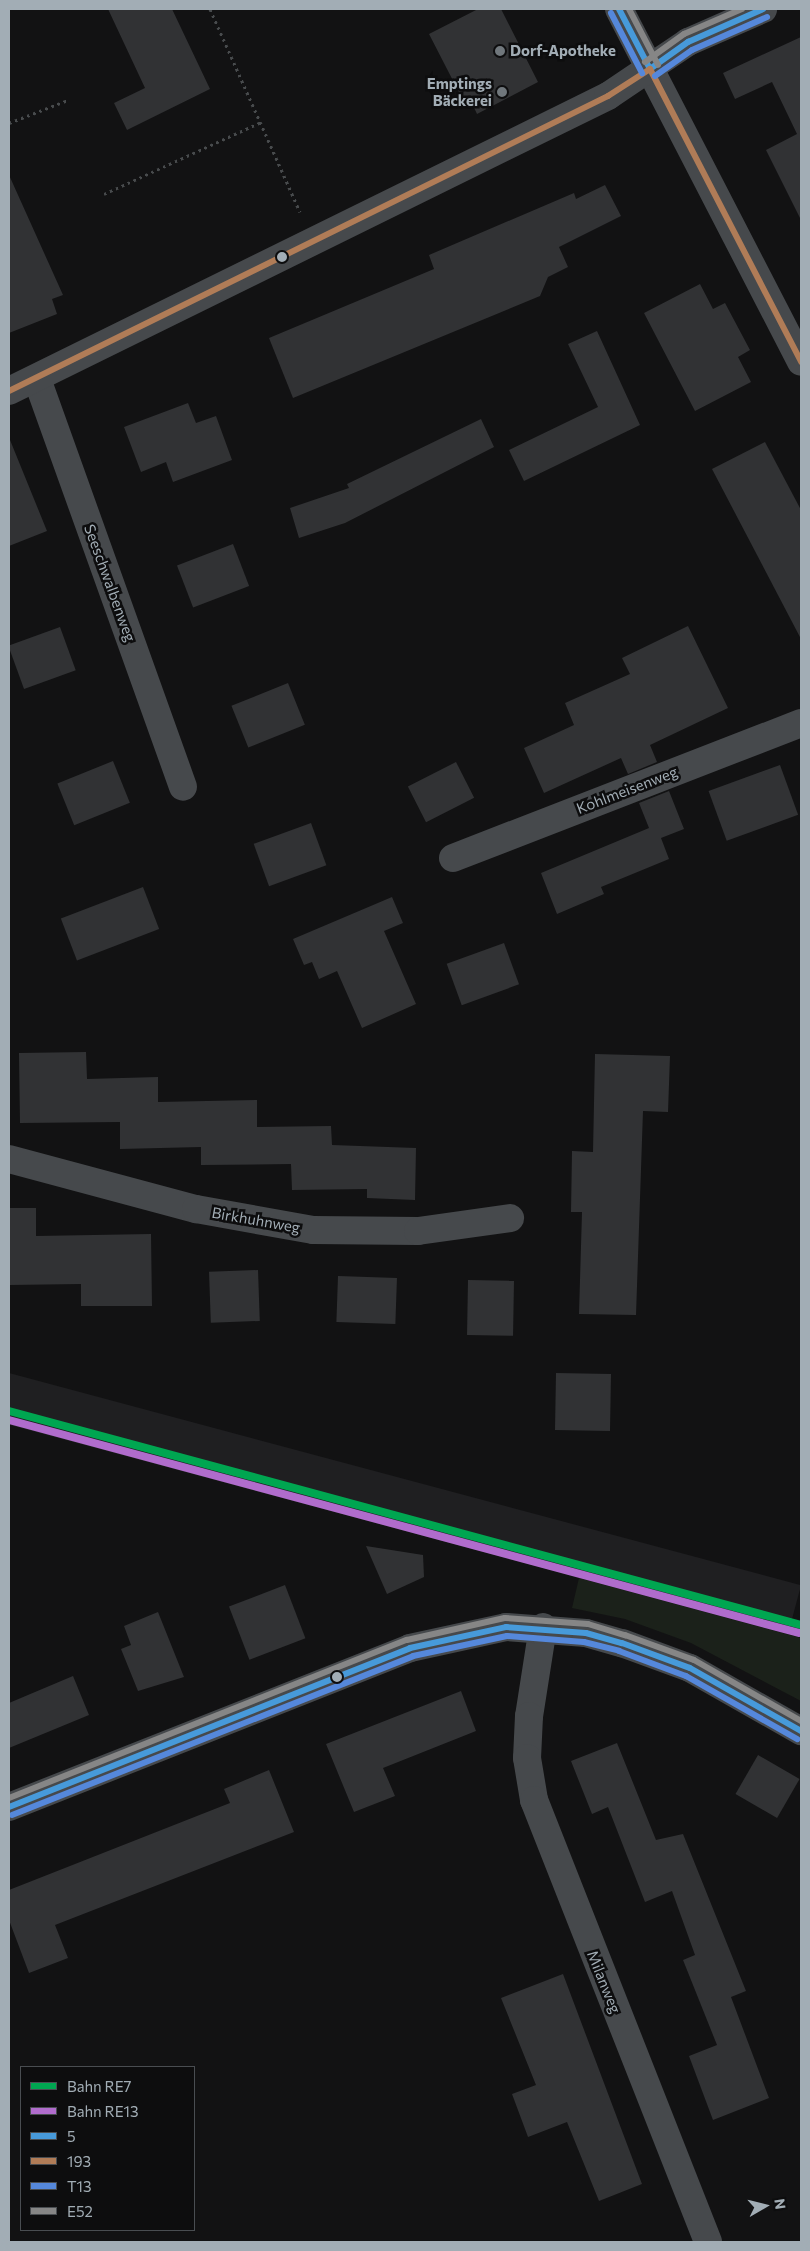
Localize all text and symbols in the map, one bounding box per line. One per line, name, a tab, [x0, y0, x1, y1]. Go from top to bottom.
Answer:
place label: Dorf-Apotheke	[510, 42, 616, 60]
marker: Dorf-Apotheke	[494, 45, 506, 57]
place label: Emptings Bäckerei	[427, 74, 492, 109]
marker: Emptings Bäckerei	[496, 86, 508, 98]
unlabelled marker	[277, 252, 287, 262]
street label: Seeschwalbenweg	[80, 522, 140, 644]
street label: Kohlmeisenweg	[574, 762, 680, 818]
street label: Birkhuhnweg	[210, 1203, 302, 1237]
unlabelled marker	[332, 1672, 342, 1682]
street label: Milanweg	[583, 1948, 625, 2016]
legend	[20, 2066, 195, 2231]
text: Bahn RE7	[67, 2077, 131, 2095]
text: Bahn RE13	[67, 2102, 139, 2120]
text: 5	[67, 2127, 76, 2145]
text: 193	[67, 2152, 91, 2170]
text: T13	[67, 2177, 92, 2195]
north arrow	[740, 2181, 790, 2231]
text: N	[771, 2197, 789, 2210]
text: E52	[67, 2202, 93, 2220]

